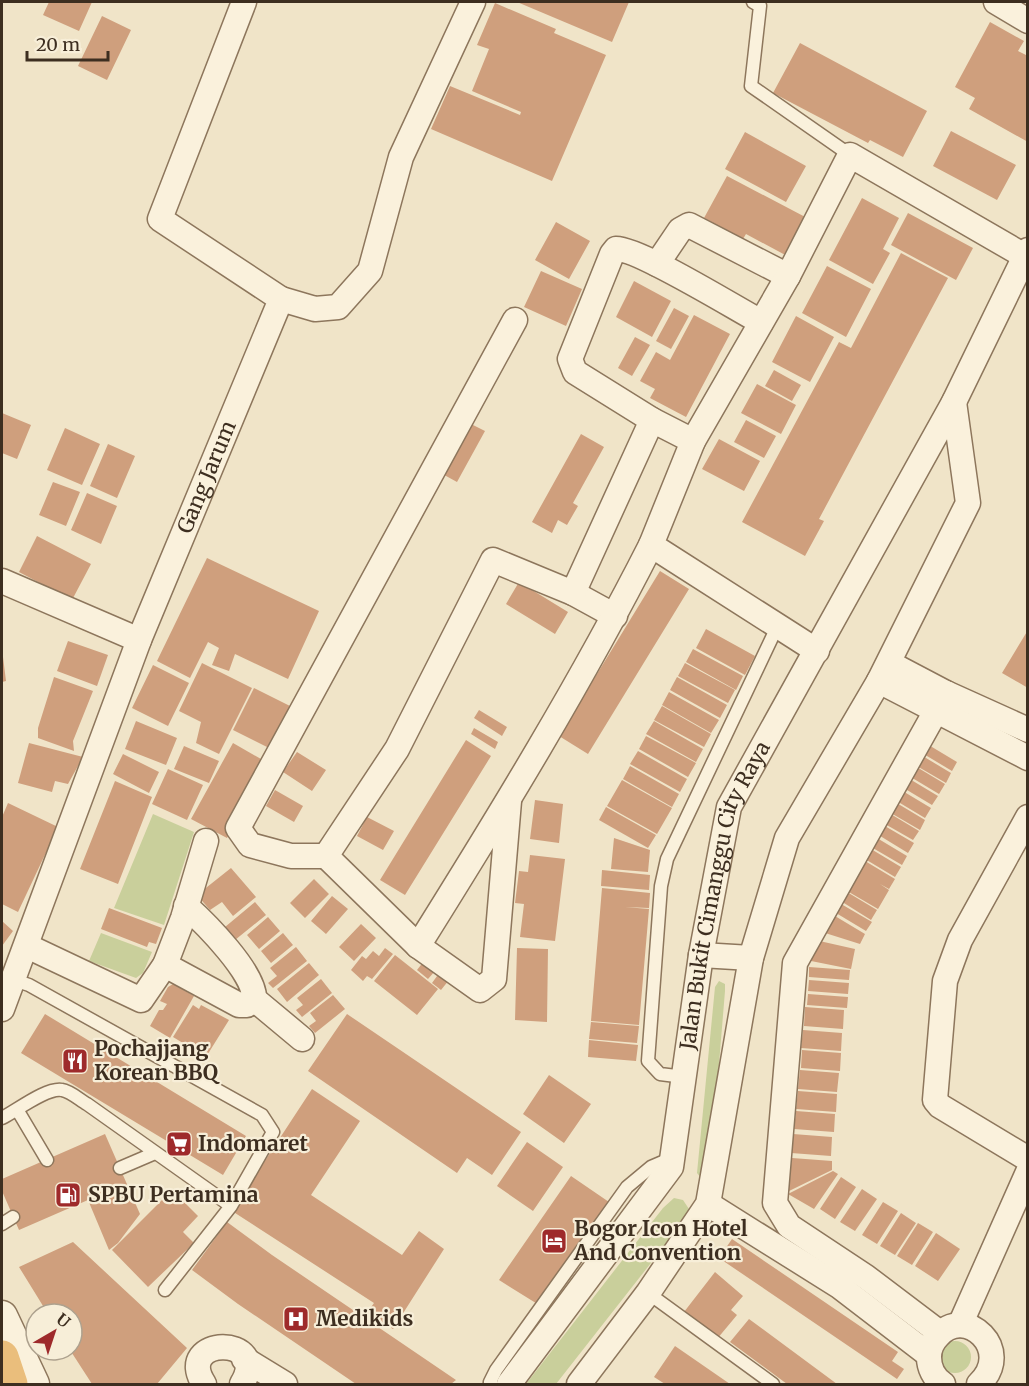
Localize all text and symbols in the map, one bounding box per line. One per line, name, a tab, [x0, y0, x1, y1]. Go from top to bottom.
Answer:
scale bar	[27, 24, 108, 62]
text: 20 m	[36, 33, 80, 56]
street label: Gang Jarum	[171, 416, 242, 537]
street label: Jalan Bukit Cimanggu City Raya	[674, 736, 776, 1053]
place label: Pochajjang Korean BBQ	[94, 1035, 220, 1086]
restaurant icon: Pochajjang Korean BBQ	[60, 1046, 90, 1076]
supermarket icon: Indomaret	[164, 1129, 194, 1159]
place label: Indomaret	[198, 1130, 308, 1157]
fuel station icon: SPBU Pertamina	[53, 1180, 83, 1210]
place label: SPBU Pertamina	[88, 1181, 259, 1208]
place label: Bogor Icon Hotel And Convention	[573, 1215, 748, 1266]
hotel icon: Bogor Icon Hotel And Convention	[539, 1226, 569, 1256]
north arrow	[24, 1302, 84, 1362]
hospital icon: Medikids	[281, 1304, 311, 1334]
place label: Medikids	[316, 1305, 414, 1332]
text: U	[53, 1309, 74, 1332]

